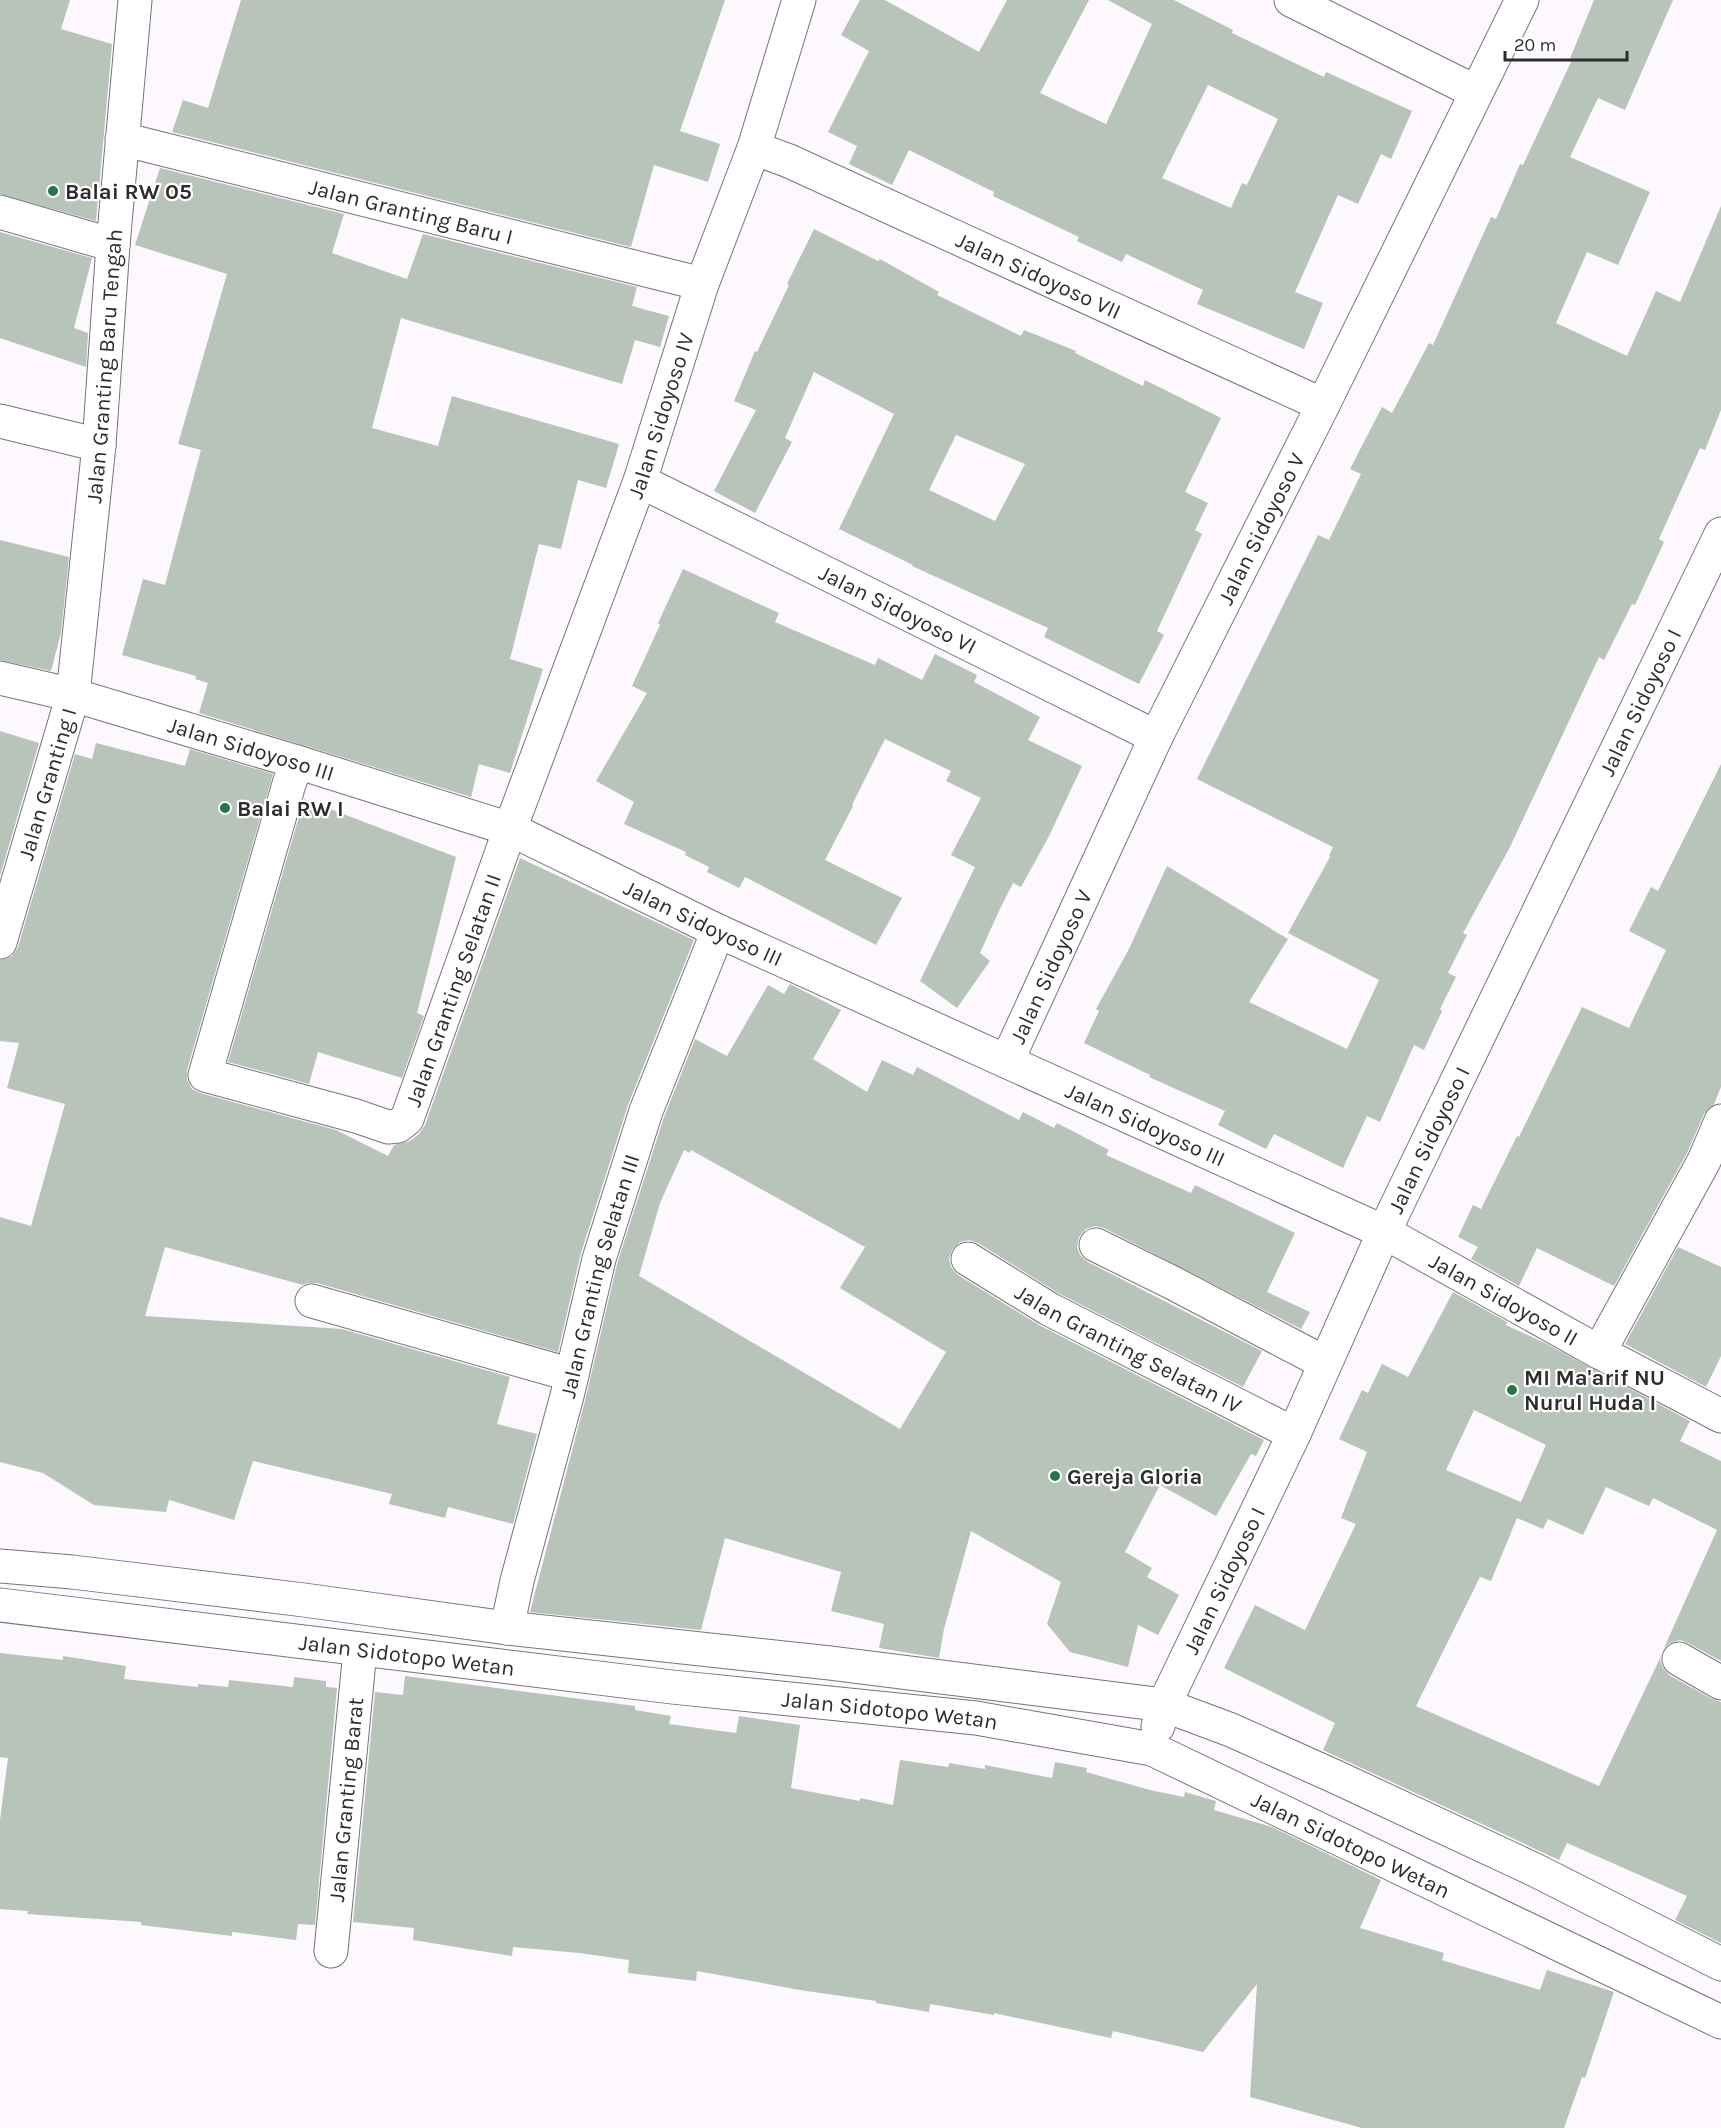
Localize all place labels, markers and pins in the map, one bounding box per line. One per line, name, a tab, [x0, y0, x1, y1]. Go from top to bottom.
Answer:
place label: Balai RW 05	[65, 179, 192, 205]
marker: Balai RW 05	[46, 184, 60, 198]
place label: Balai RW I	[237, 796, 344, 822]
marker: Balai RW I	[218, 801, 232, 815]
place label: MI Ma'arif NU Nurul Huda I	[1524, 1365, 1665, 1416]
marker: MI Ma'arif NU Nurul Huda I	[1505, 1383, 1519, 1397]
place label: Gereja Gloria	[1067, 1464, 1202, 1490]
marker: Gereja Gloria	[1048, 1469, 1062, 1483]

